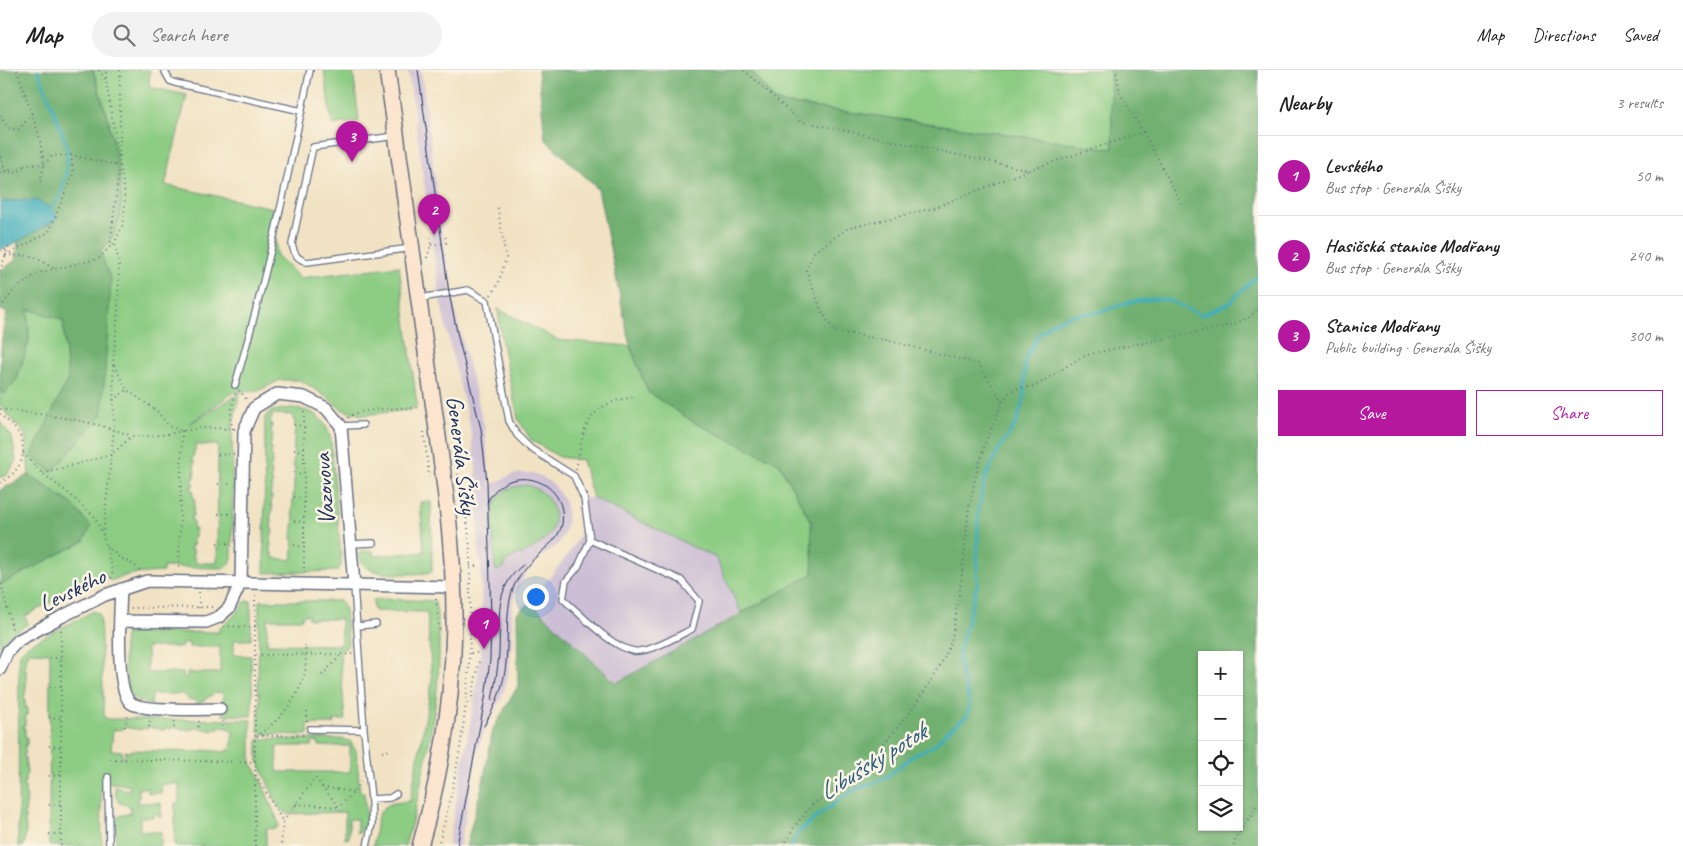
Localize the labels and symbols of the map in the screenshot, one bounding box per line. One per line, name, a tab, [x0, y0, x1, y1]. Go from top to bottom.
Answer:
pin: 3	[336, 121, 368, 162]
pin: 2	[418, 194, 450, 235]
street label: Generála Šišky	[440, 394, 484, 518]
street label: Vazovova	[306, 451, 341, 526]
street label: Levského	[34, 560, 112, 619]
your location	[523, 584, 549, 610]
pin: 1	[468, 608, 500, 649]
water label: Libušský potok	[813, 714, 936, 807]

